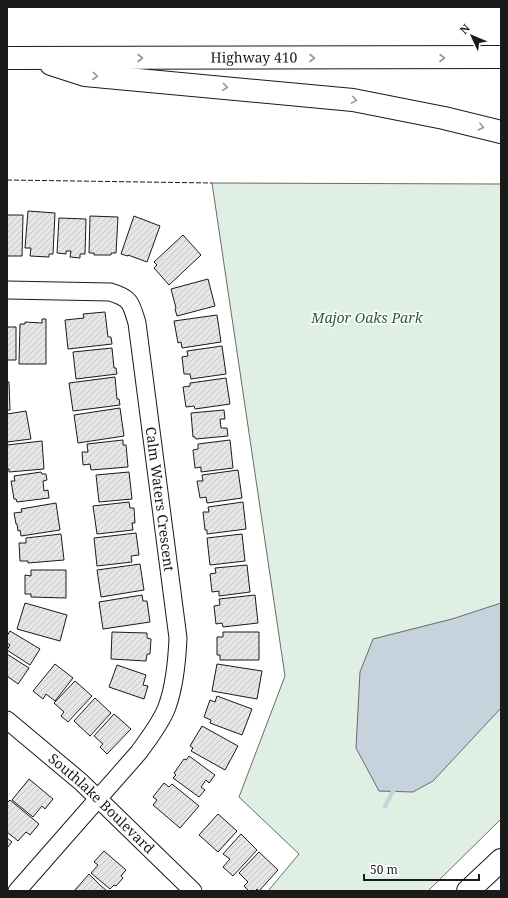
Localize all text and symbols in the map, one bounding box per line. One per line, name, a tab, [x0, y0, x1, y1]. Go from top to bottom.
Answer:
north arrow	[452, 16, 492, 56]
text: N	[456, 20, 473, 37]
street label: Highway 410	[211, 47, 298, 67]
one-way arrow	[137, 54, 143, 62]
one-way arrow	[309, 54, 315, 62]
one-way arrow	[439, 54, 445, 62]
one-way arrow	[92, 71, 98, 80]
one-way arrow	[221, 83, 228, 92]
one-way arrow	[351, 95, 357, 104]
one-way arrow	[478, 123, 484, 131]
park label: Major Oaks Park	[310, 308, 424, 327]
street label: Calm Waters Crescent	[142, 426, 179, 573]
street label: Southlake Boulevard	[45, 749, 159, 858]
scale bar	[364, 856, 479, 882]
text: 50 m	[370, 861, 398, 878]

